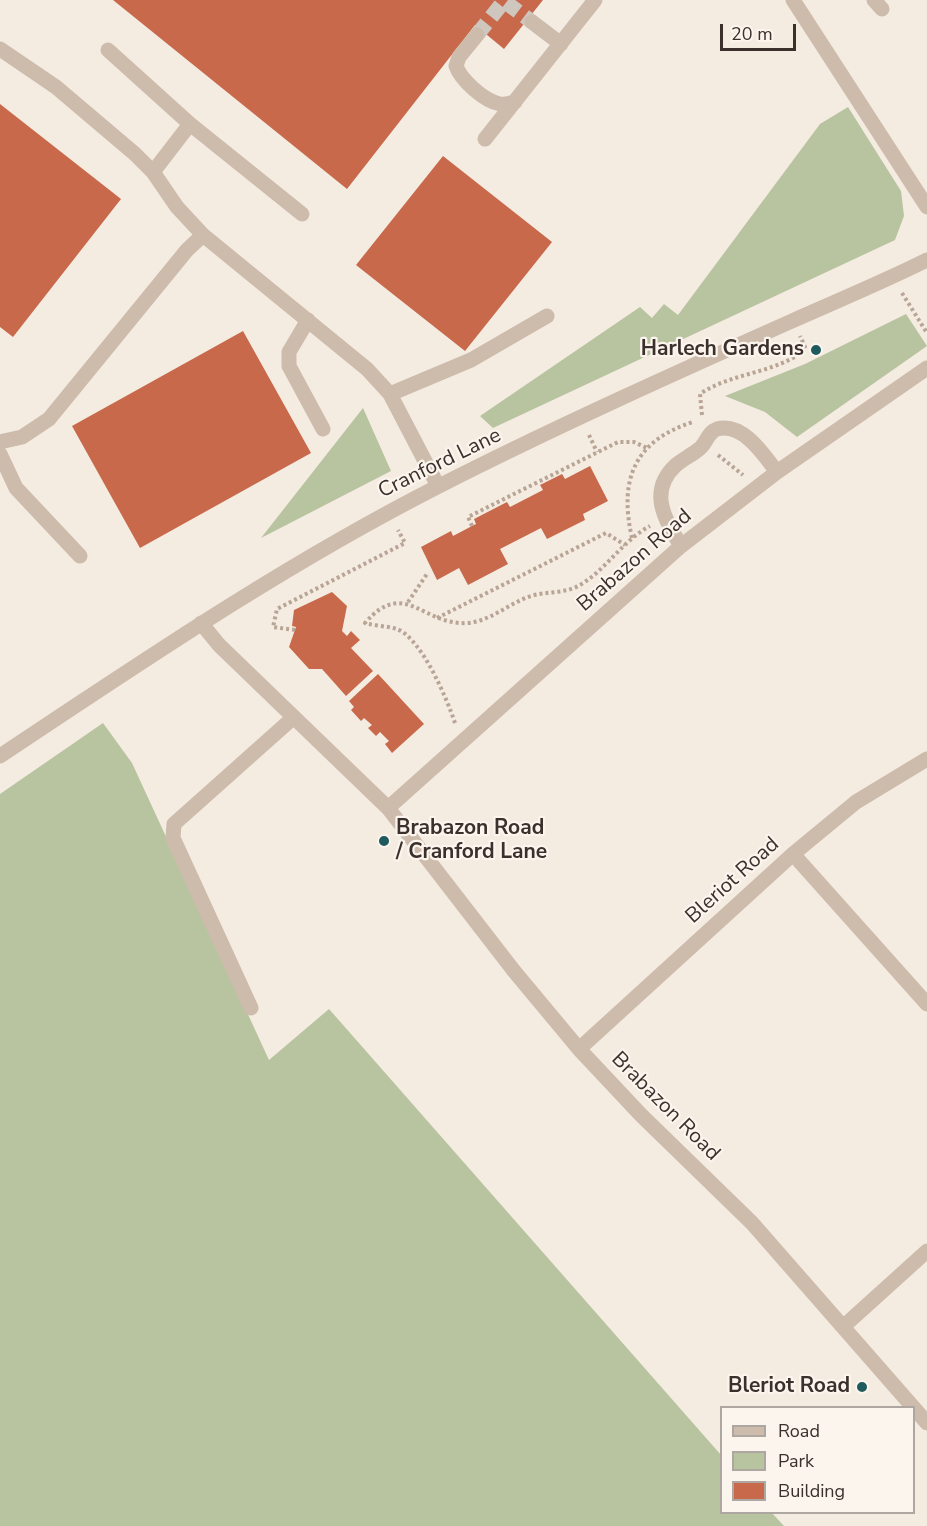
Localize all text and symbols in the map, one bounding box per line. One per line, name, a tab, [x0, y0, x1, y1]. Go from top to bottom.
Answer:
scale bar	[723, 12, 800, 50]
text: 20 m	[731, 22, 773, 46]
place label: Harlech Gardens	[641, 337, 804, 363]
marker: Harlech Gardens	[809, 343, 823, 357]
street label: Cranford Lane	[374, 423, 506, 505]
street label: Brabazon Road	[573, 504, 697, 618]
place label: Brabazon Road / Cranford Lane	[396, 816, 547, 866]
street label: Bleriot Road	[681, 832, 785, 930]
marker: Brabazon Road / Cranford Lane	[377, 834, 391, 848]
street label: Brabazon Road	[605, 1047, 725, 1167]
place label: Bleriot Road	[728, 1374, 850, 1400]
marker: Bleriot Road	[855, 1380, 869, 1394]
legend	[720, 1406, 915, 1514]
text: Road	[778, 1419, 820, 1443]
text: Park	[778, 1449, 814, 1473]
text: Building	[778, 1479, 845, 1503]

